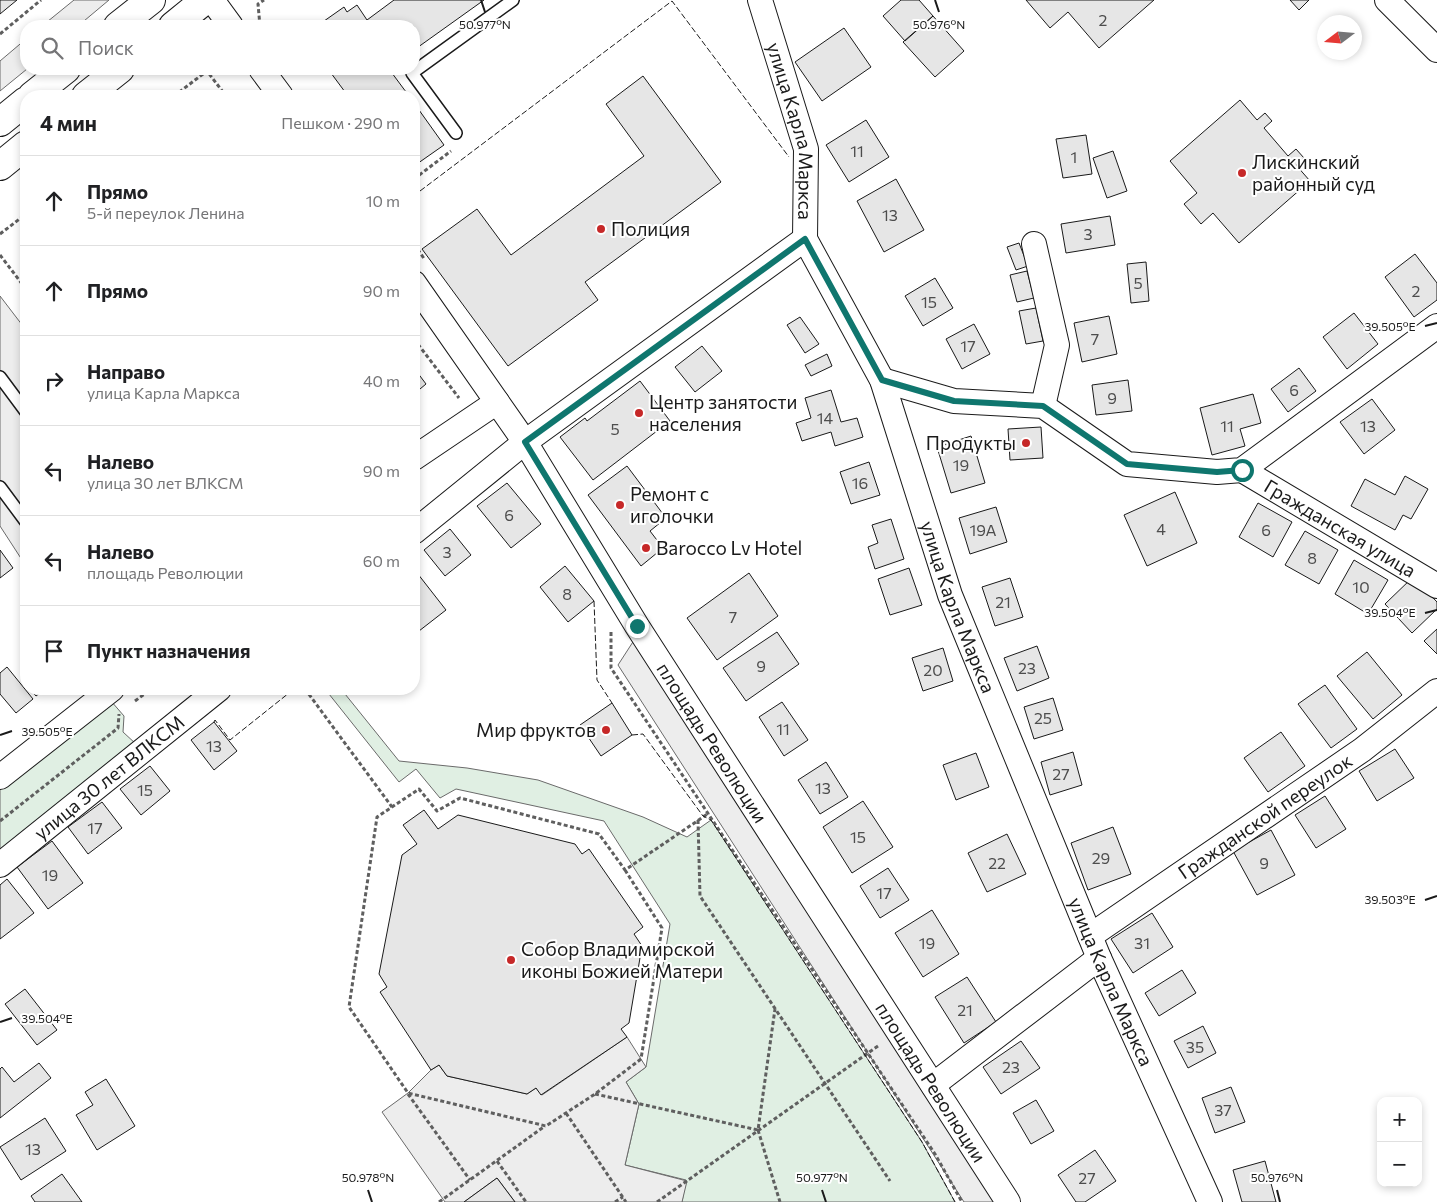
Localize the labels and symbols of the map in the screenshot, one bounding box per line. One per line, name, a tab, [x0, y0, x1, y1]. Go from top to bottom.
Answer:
house number: 2	[1099, 10, 1108, 29]
north arrow	[1317, 15, 1362, 60]
text: 50.977°N	[459, 17, 511, 31]
text: 50.976°N	[913, 17, 965, 31]
street label: улица Карла Маркса	[763, 40, 818, 220]
house number: 11	[850, 141, 864, 160]
house number: 1	[1071, 147, 1077, 166]
place label: Лискинский районный суд	[1252, 150, 1375, 195]
marker: Лискинский районный суд	[1236, 167, 1248, 179]
house number: 13	[882, 205, 898, 224]
place label: Полиция	[611, 217, 690, 240]
marker: Полиция	[595, 223, 607, 235]
house number: 3	[1083, 224, 1093, 243]
house number: 5	[1133, 273, 1143, 292]
house number: 2	[1412, 281, 1421, 300]
house number: 15	[921, 292, 937, 311]
text: 39.505°E	[1364, 319, 1416, 333]
house number: 7	[1091, 329, 1099, 348]
house number: 17	[960, 336, 976, 355]
house number: 6	[1289, 380, 1299, 399]
house number: 9	[1107, 388, 1117, 407]
place label: Центр занятости населения	[649, 390, 797, 435]
marker: Центр занятости населения	[633, 407, 645, 419]
house number: 14	[817, 408, 834, 427]
house number: 11	[1220, 416, 1234, 435]
house number: 13	[1360, 416, 1376, 435]
house number: 5	[610, 419, 620, 438]
place label: Продукты	[926, 431, 1016, 454]
marker: Продукты	[1020, 437, 1032, 449]
house number: 19	[953, 455, 969, 474]
route start	[1231, 459, 1254, 482]
house number: 16	[852, 473, 868, 492]
street label: Гражданская улица	[1260, 474, 1420, 582]
place label: Ремонт с иголочки	[630, 482, 714, 527]
marker: Ремонт с иголочки	[614, 499, 626, 511]
house number: 6	[504, 505, 514, 524]
street label: улица Карла Маркса	[916, 518, 1001, 696]
house number: 4	[1156, 519, 1166, 538]
house number: 19А	[969, 520, 997, 539]
house number: 6	[1261, 520, 1271, 539]
place label: Barocco Lv Hotel	[656, 536, 802, 559]
house number: 3	[442, 542, 452, 561]
marker: Barocco Lv Hotel	[640, 542, 652, 554]
house number: 8	[1307, 548, 1317, 567]
house number: 10	[1352, 577, 1370, 596]
house number: 8	[562, 584, 572, 603]
house number: 21	[995, 592, 1011, 611]
text: 39.504°E	[1364, 605, 1416, 619]
house number: 7	[729, 607, 737, 626]
route end	[626, 615, 649, 638]
house number: 9	[756, 656, 766, 675]
street label: площадь Революции	[652, 658, 773, 827]
house number: 23	[1018, 658, 1036, 677]
house number: 20	[923, 660, 943, 679]
house number: 25	[1034, 708, 1052, 727]
street label: улица 30 лет ВЛКСМ	[29, 710, 189, 844]
place label: Мир фруктов	[476, 718, 596, 741]
house number: 11	[776, 719, 790, 738]
text: 39.505°E	[21, 724, 73, 738]
marker: Мир фруктов	[600, 724, 612, 736]
house number: 13	[206, 736, 222, 755]
street label: Гражданской переулок	[1173, 748, 1356, 883]
house number: 27	[1052, 764, 1070, 783]
house number: 13	[815, 778, 831, 797]
house number: 15	[137, 780, 153, 799]
house number: 17	[87, 818, 103, 837]
house number: 15	[850, 827, 866, 846]
house number: 29	[1092, 848, 1110, 867]
house number: 22	[988, 853, 1006, 872]
house number: 9	[1259, 853, 1269, 872]
house number: 19	[42, 865, 58, 884]
house number: 17	[876, 883, 892, 902]
text: 39.503°E	[1364, 892, 1416, 906]
street label: улица Карла Маркса	[1064, 894, 1159, 1069]
house number: 19	[919, 933, 935, 952]
house number: 31	[1134, 933, 1150, 952]
place label: Собор Владимирской иконы Божией Матери	[521, 937, 723, 982]
marker: Собор Владимирской иконы Божией Матери	[505, 954, 517, 966]
street label: площадь Революции	[871, 998, 991, 1166]
house number: 21	[957, 1000, 973, 1019]
text: 39.504°E	[21, 1011, 73, 1025]
house number: 35	[1186, 1037, 1204, 1056]
house number: 23	[1002, 1057, 1020, 1076]
house number: 37	[1214, 1100, 1232, 1119]
house number: 13	[25, 1139, 41, 1158]
house number: 27	[1078, 1168, 1096, 1187]
text: 50.978°N	[342, 1170, 394, 1184]
text: 50.977°N	[796, 1170, 848, 1184]
text: 50.976°N	[1251, 1170, 1303, 1184]

